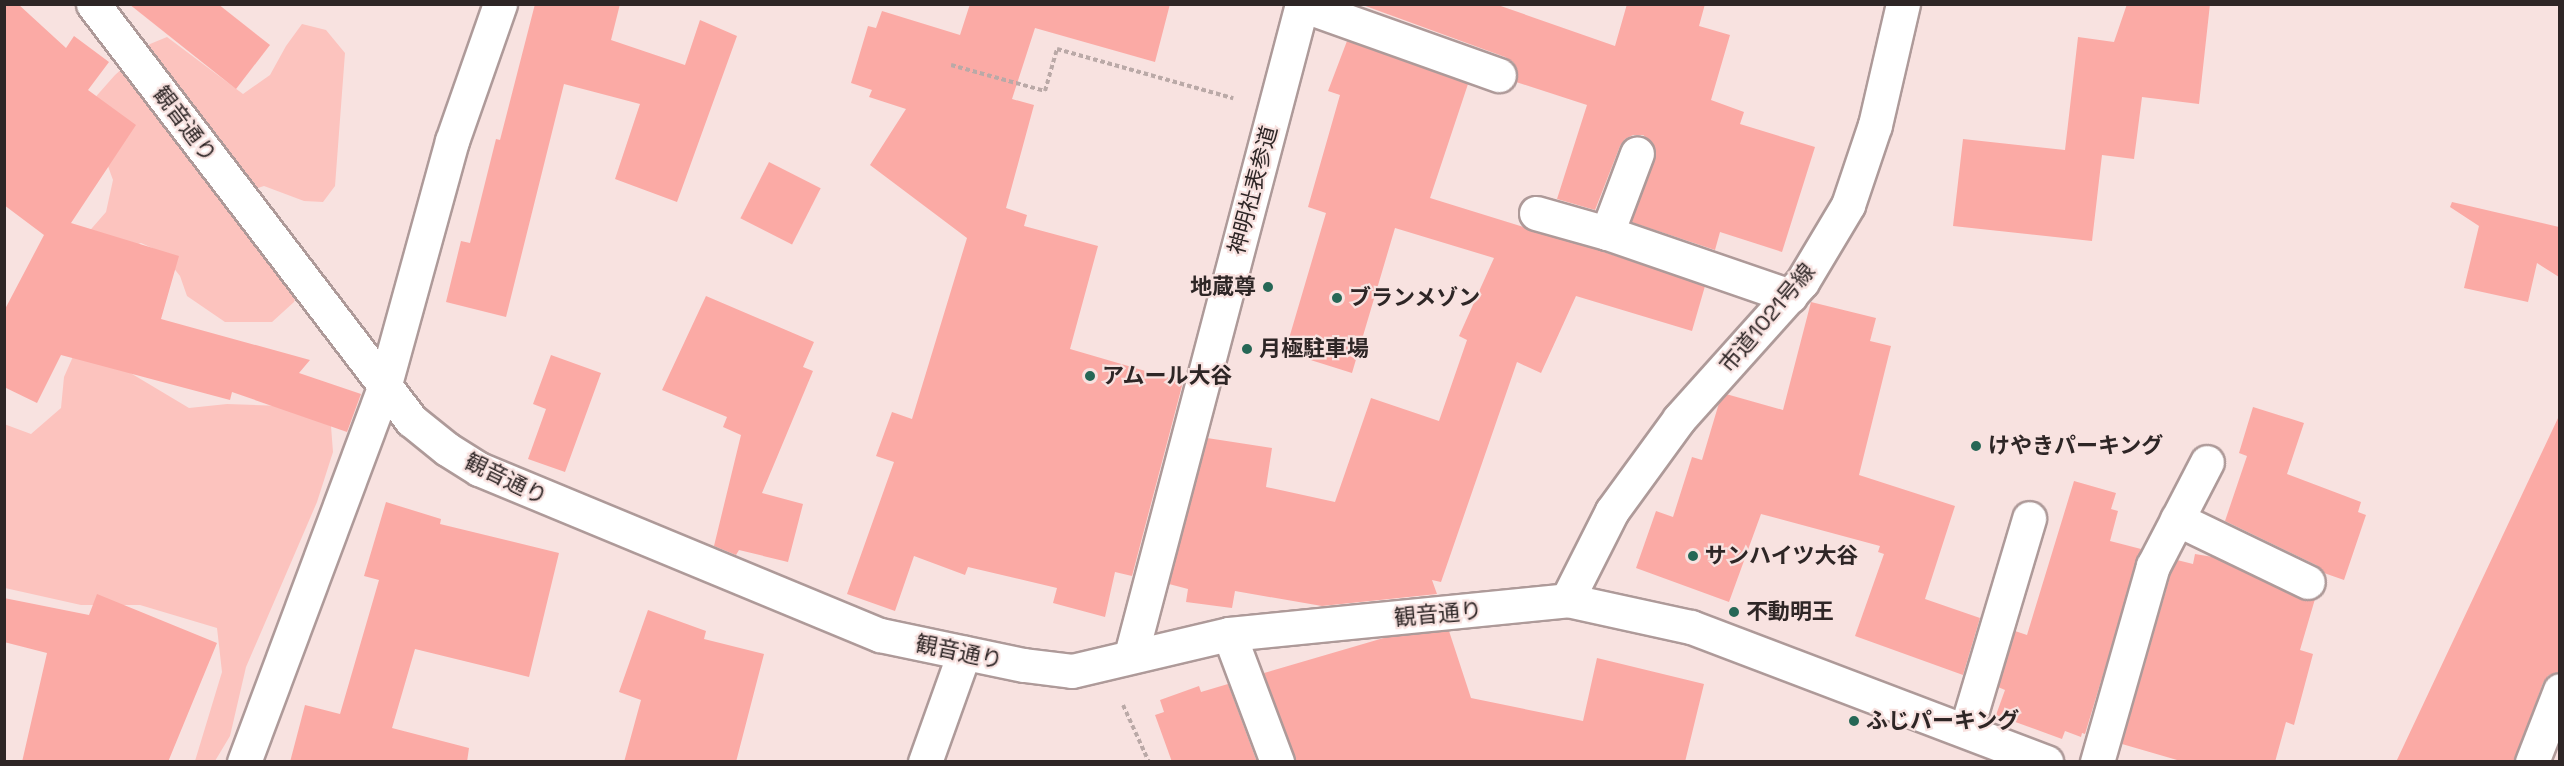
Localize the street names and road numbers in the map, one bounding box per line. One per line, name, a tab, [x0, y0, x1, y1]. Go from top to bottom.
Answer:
street label: 観音通り	[148, 81, 222, 167]
street label: 神明社表参道	[1223, 123, 1283, 257]
street label: 市道1021号線	[1714, 258, 1820, 378]
street label: 観音通り	[461, 448, 551, 510]
street label: 観音通り	[1393, 597, 1483, 631]
street label: 観音通り	[913, 630, 1005, 674]

